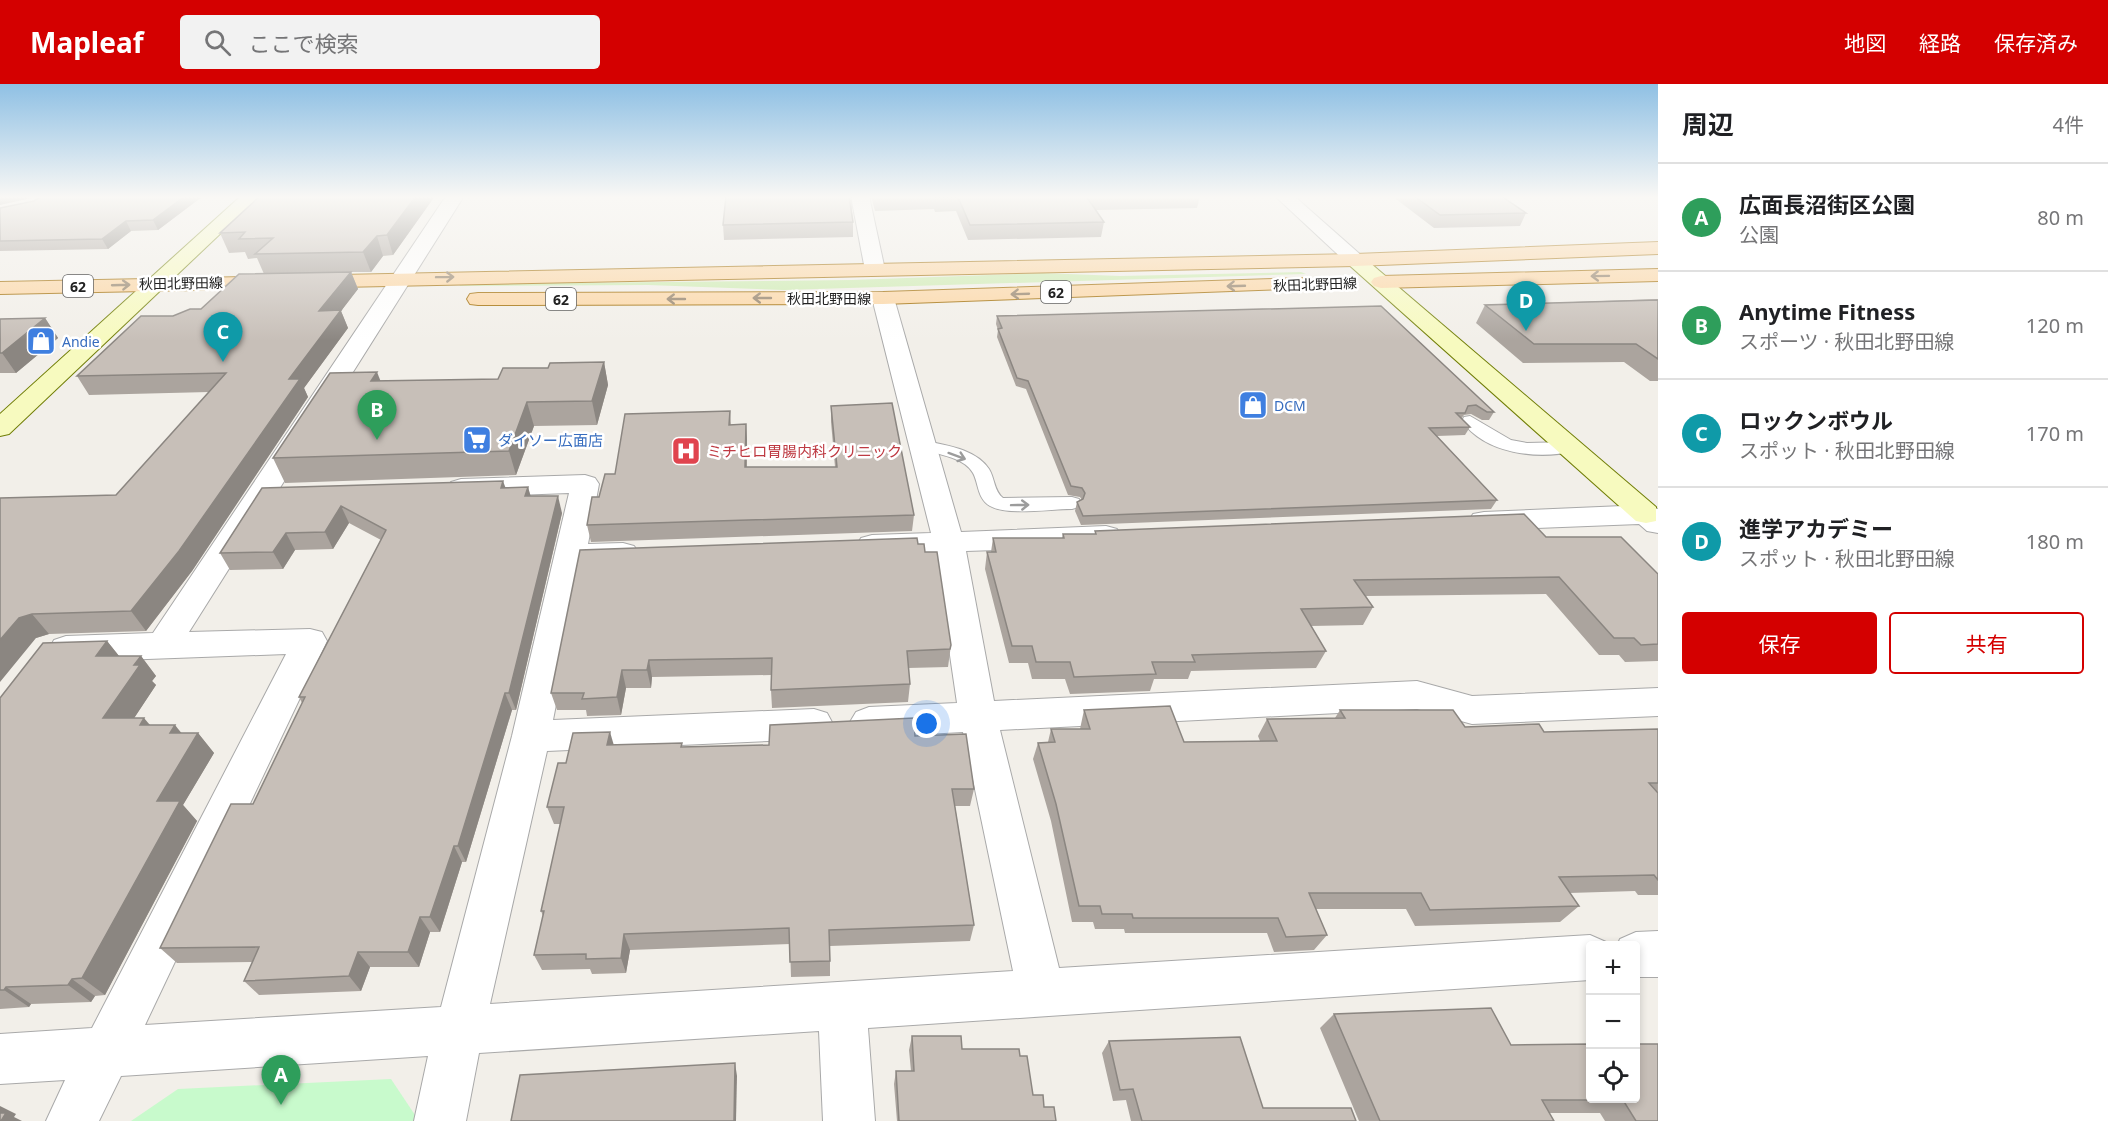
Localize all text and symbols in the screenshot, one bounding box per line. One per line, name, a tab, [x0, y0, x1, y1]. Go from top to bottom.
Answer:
search box	[180, 15, 600, 69]
text: Mapleaf	[30, 23, 144, 61]
icon: search	[201, 26, 234, 59]
text: ここで検索	[249, 28, 359, 58]
text: 地図	[1844, 29, 1886, 57]
text: 経路	[1919, 29, 1961, 57]
text: 保存済み	[1994, 29, 2078, 57]
text: 周辺	[1682, 106, 1734, 142]
text: 4件	[2053, 111, 2084, 138]
text: 広面長沼街区公園	[1739, 189, 1915, 219]
text: A	[1695, 204, 1708, 231]
text: 80 m	[2037, 204, 2084, 231]
text: 公園	[1739, 221, 1779, 248]
one-way arrow	[1590, 270, 1610, 282]
one-way arrow	[434, 271, 454, 283]
street label: 秋田北野田線	[139, 273, 223, 293]
street label: 秋田北野田線	[1273, 273, 1357, 295]
road number: 62	[63, 275, 93, 297]
one-way arrow	[111, 279, 131, 290]
road number: 62	[1041, 281, 1071, 303]
one-way arrow	[1226, 281, 1246, 292]
pin: D	[1506, 282, 1546, 331]
road number: 62	[546, 288, 576, 310]
one-way arrow	[1011, 288, 1031, 299]
street label: 秋田北野田線	[787, 289, 871, 308]
one-way arrow	[753, 292, 773, 304]
one-way arrow	[666, 293, 686, 305]
text: Anytime Fitness	[1739, 296, 1915, 326]
pin: C	[204, 312, 242, 362]
text: B	[1695, 312, 1708, 339]
text: 120 m	[2026, 312, 2084, 339]
shop icon: Andie	[25, 325, 57, 357]
text: スポーツ · 秋田北野田線	[1739, 328, 1954, 355]
place label: Andie	[62, 332, 100, 351]
shop icon: DCM	[1237, 389, 1269, 421]
pin: B	[358, 390, 397, 440]
place label: DCM	[1274, 396, 1306, 415]
text: ロックンボウル	[1739, 405, 1893, 435]
text: C	[1695, 420, 1708, 447]
text: 170 m	[2026, 420, 2084, 447]
supermarket icon: ダイソー広面店	[461, 424, 493, 456]
place label: ダイソー広面店	[498, 430, 603, 450]
hospital icon: ミチヒロ胃腸内科クリニック	[670, 435, 702, 467]
text: スポット · 秋田北野田線	[1739, 437, 1955, 464]
place label: ミチヒロ胃腸内科クリニック	[707, 441, 902, 461]
one-way arrow	[947, 451, 966, 462]
one-way arrow	[1010, 499, 1030, 510]
text: 進学アカデミー	[1739, 513, 1893, 543]
text: D	[1694, 528, 1709, 555]
text: 180 m	[2026, 528, 2084, 555]
text: スポット · 秋田北野田線	[1739, 545, 1955, 572]
button: 保存	[1682, 612, 1877, 674]
button: 共有	[1889, 612, 2084, 674]
your location	[912, 709, 941, 738]
map controls	[1586, 941, 1640, 1103]
button: +	[1586, 941, 1640, 995]
button: −	[1586, 995, 1640, 1049]
button: locate	[1586, 1049, 1640, 1103]
pin: A	[262, 1056, 300, 1105]

